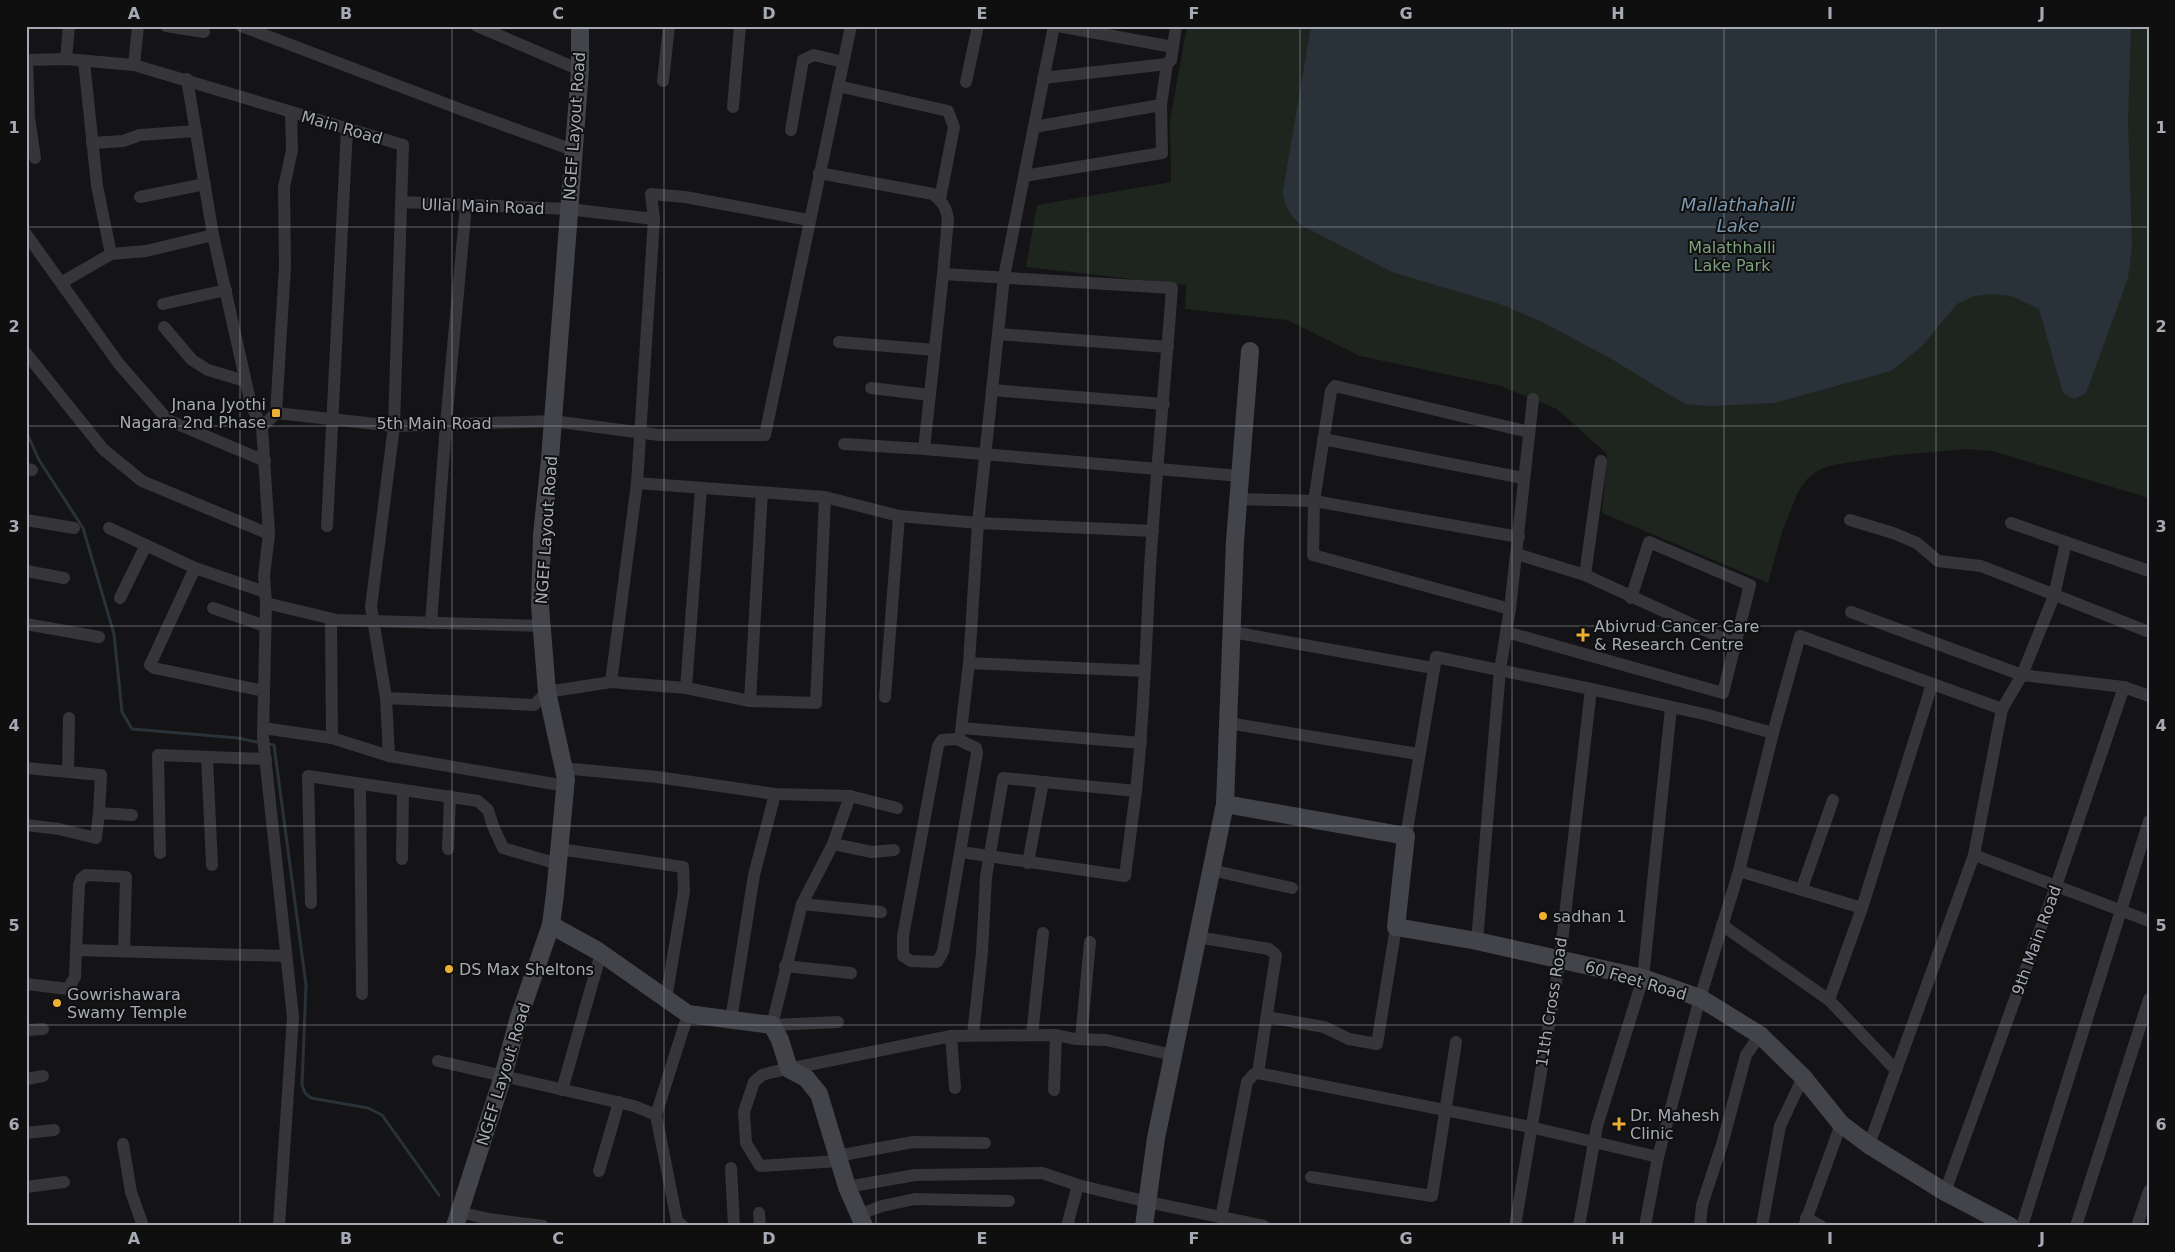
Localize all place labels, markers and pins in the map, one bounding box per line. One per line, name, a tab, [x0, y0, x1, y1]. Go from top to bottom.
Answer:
place label: Jnana Jyothi Nagara 2nd Phase	[119, 395, 266, 432]
marker: Jnana Jyothi Nagara 2nd Phase	[270, 407, 282, 419]
place label: Abivrud Cancer Care & Research Centre	[1594, 617, 1759, 654]
marker: Abivrud Cancer Care & Research Centre	[1576, 628, 1590, 642]
place label: sadhan 1	[1553, 907, 1627, 926]
marker: sadhan 1	[1537, 910, 1549, 922]
place label: DS Max Sheltons	[459, 960, 594, 979]
marker: DS Max Sheltons	[443, 963, 455, 975]
place label: Gowrishawara Swamy Temple	[67, 985, 187, 1022]
marker: Gowrishawara Swamy Temple	[51, 997, 63, 1009]
place label: Dr. Mahesh Clinic	[1630, 1106, 1720, 1143]
marker: Dr. Mahesh Clinic	[1612, 1117, 1626, 1131]

